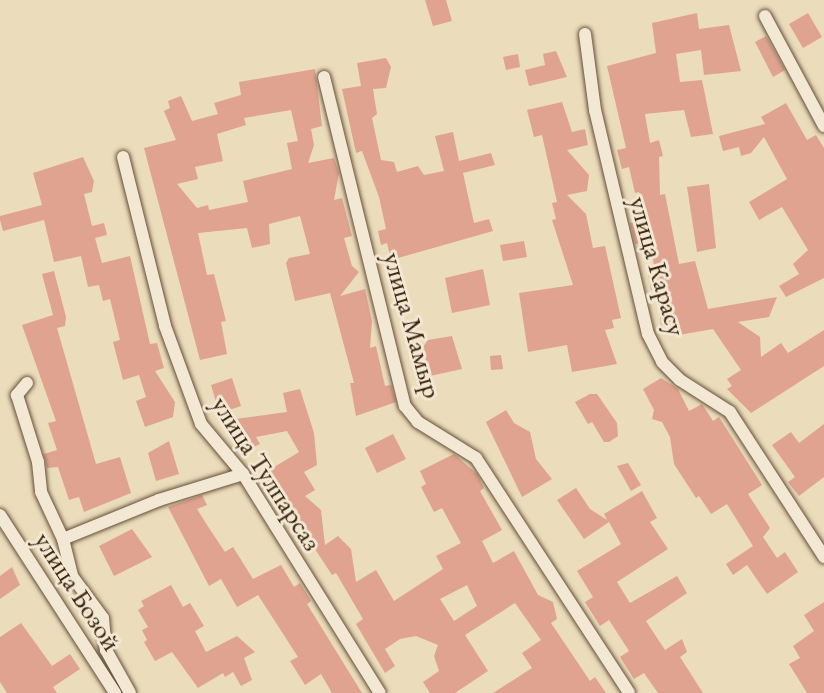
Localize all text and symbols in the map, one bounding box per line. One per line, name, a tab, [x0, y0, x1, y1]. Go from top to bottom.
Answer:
street label: улица Карасу	[623, 193, 693, 339]
street label: улица Мамыр	[377, 248, 449, 402]
street label: улица Тулпарсаз	[205, 390, 329, 556]
street label: улица Бозой	[28, 525, 128, 657]

